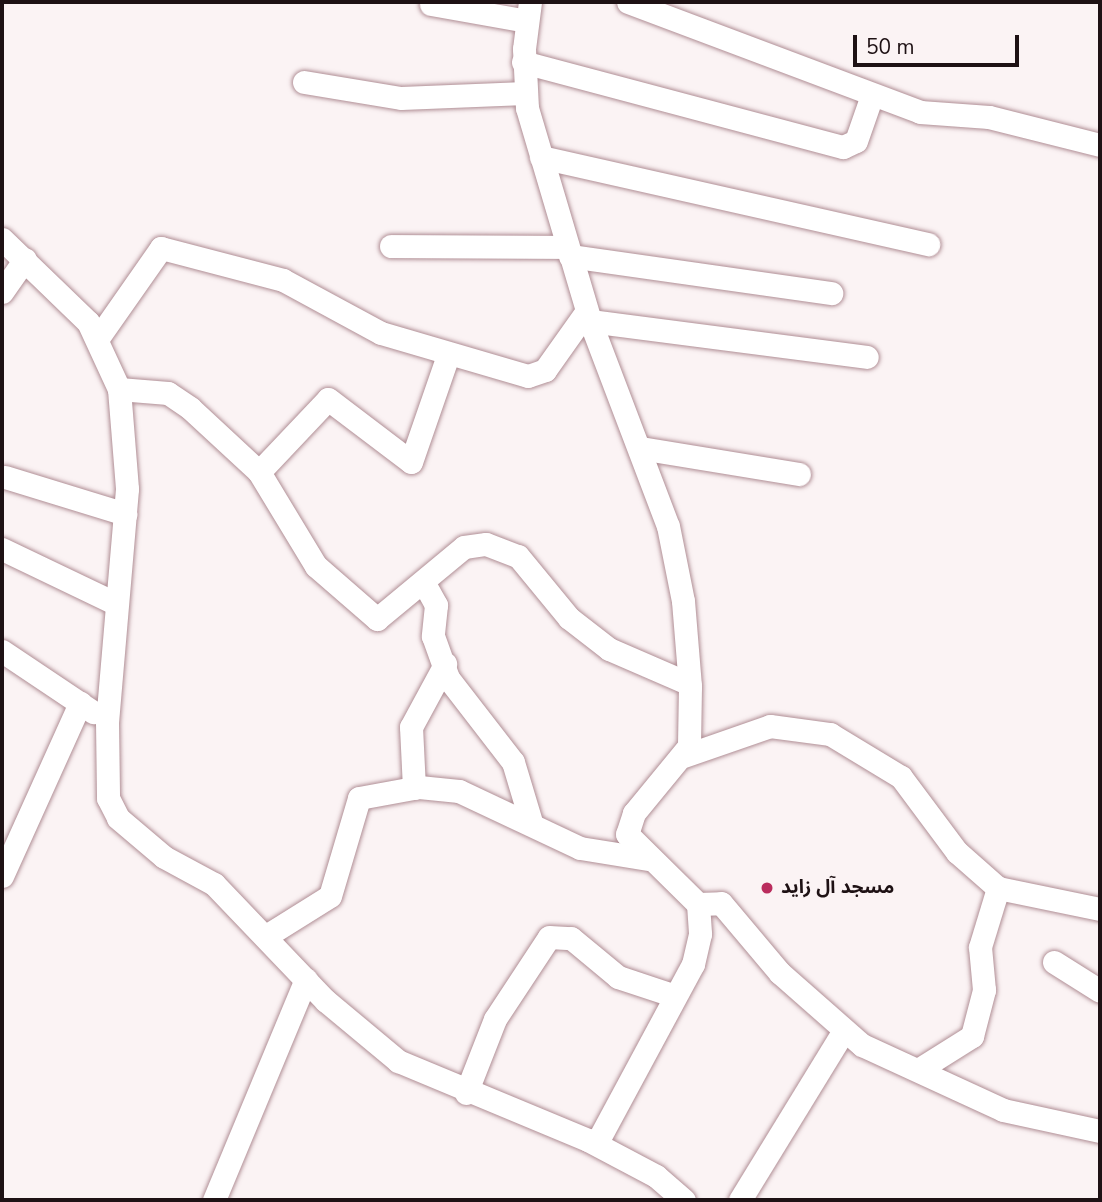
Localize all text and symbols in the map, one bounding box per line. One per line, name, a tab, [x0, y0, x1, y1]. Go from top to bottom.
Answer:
scale bar	[857, 21, 1023, 65]
text: 50 m	[866, 33, 915, 61]
place label: مسجد آل زايد	[781, 877, 894, 899]
marker: مسجد آل زايد	[759, 880, 775, 896]

